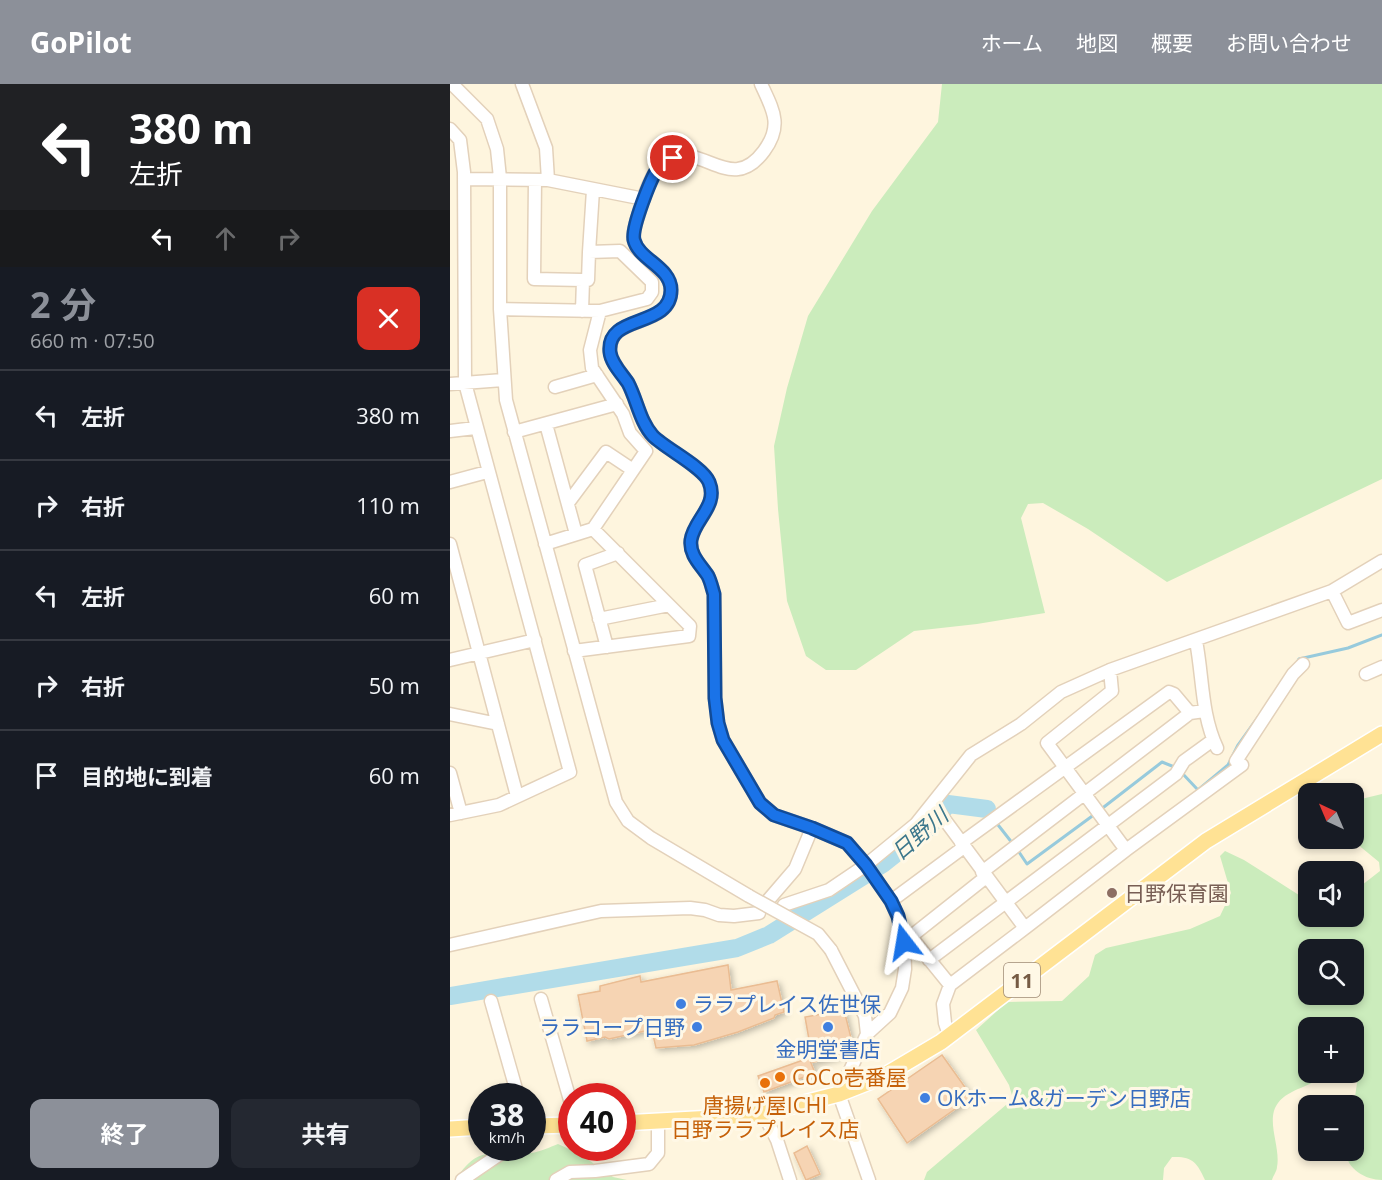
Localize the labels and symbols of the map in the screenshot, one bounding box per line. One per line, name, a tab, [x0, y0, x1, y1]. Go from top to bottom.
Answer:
pin	[647, 132, 698, 183]
north arrow	[1298, 783, 1364, 849]
water label: 日野川	[884, 799, 955, 866]
place label: 日野保育園	[1124, 879, 1229, 907]
marker: 日野保育園	[1105, 886, 1119, 900]
position arrow	[872, 910, 936, 974]
road number: 11	[1004, 963, 1040, 997]
place label: ララプレイス佐世保	[693, 990, 881, 1018]
marker: ララプレイス佐世保	[674, 997, 688, 1011]
place label: ララコープ日野	[539, 1013, 685, 1041]
marker: ララコープ日野	[690, 1020, 704, 1034]
marker: 金明堂書店	[821, 1020, 835, 1034]
place label: 金明堂書店	[776, 1035, 881, 1063]
place label: CoCo壱番屋	[792, 1063, 907, 1091]
marker: CoCo壱番屋	[773, 1070, 787, 1084]
marker: 唐揚げ屋ICHI 日野ララプレイス店	[758, 1076, 772, 1090]
speed limit sign: 40	[558, 1083, 636, 1161]
place label: OKホーム&ガーデン日野店	[937, 1084, 1191, 1112]
place label: 唐揚げ屋ICHI 日野ララプレイス店	[671, 1091, 859, 1143]
marker: OKホーム&ガーデン日野店	[918, 1091, 932, 1105]

